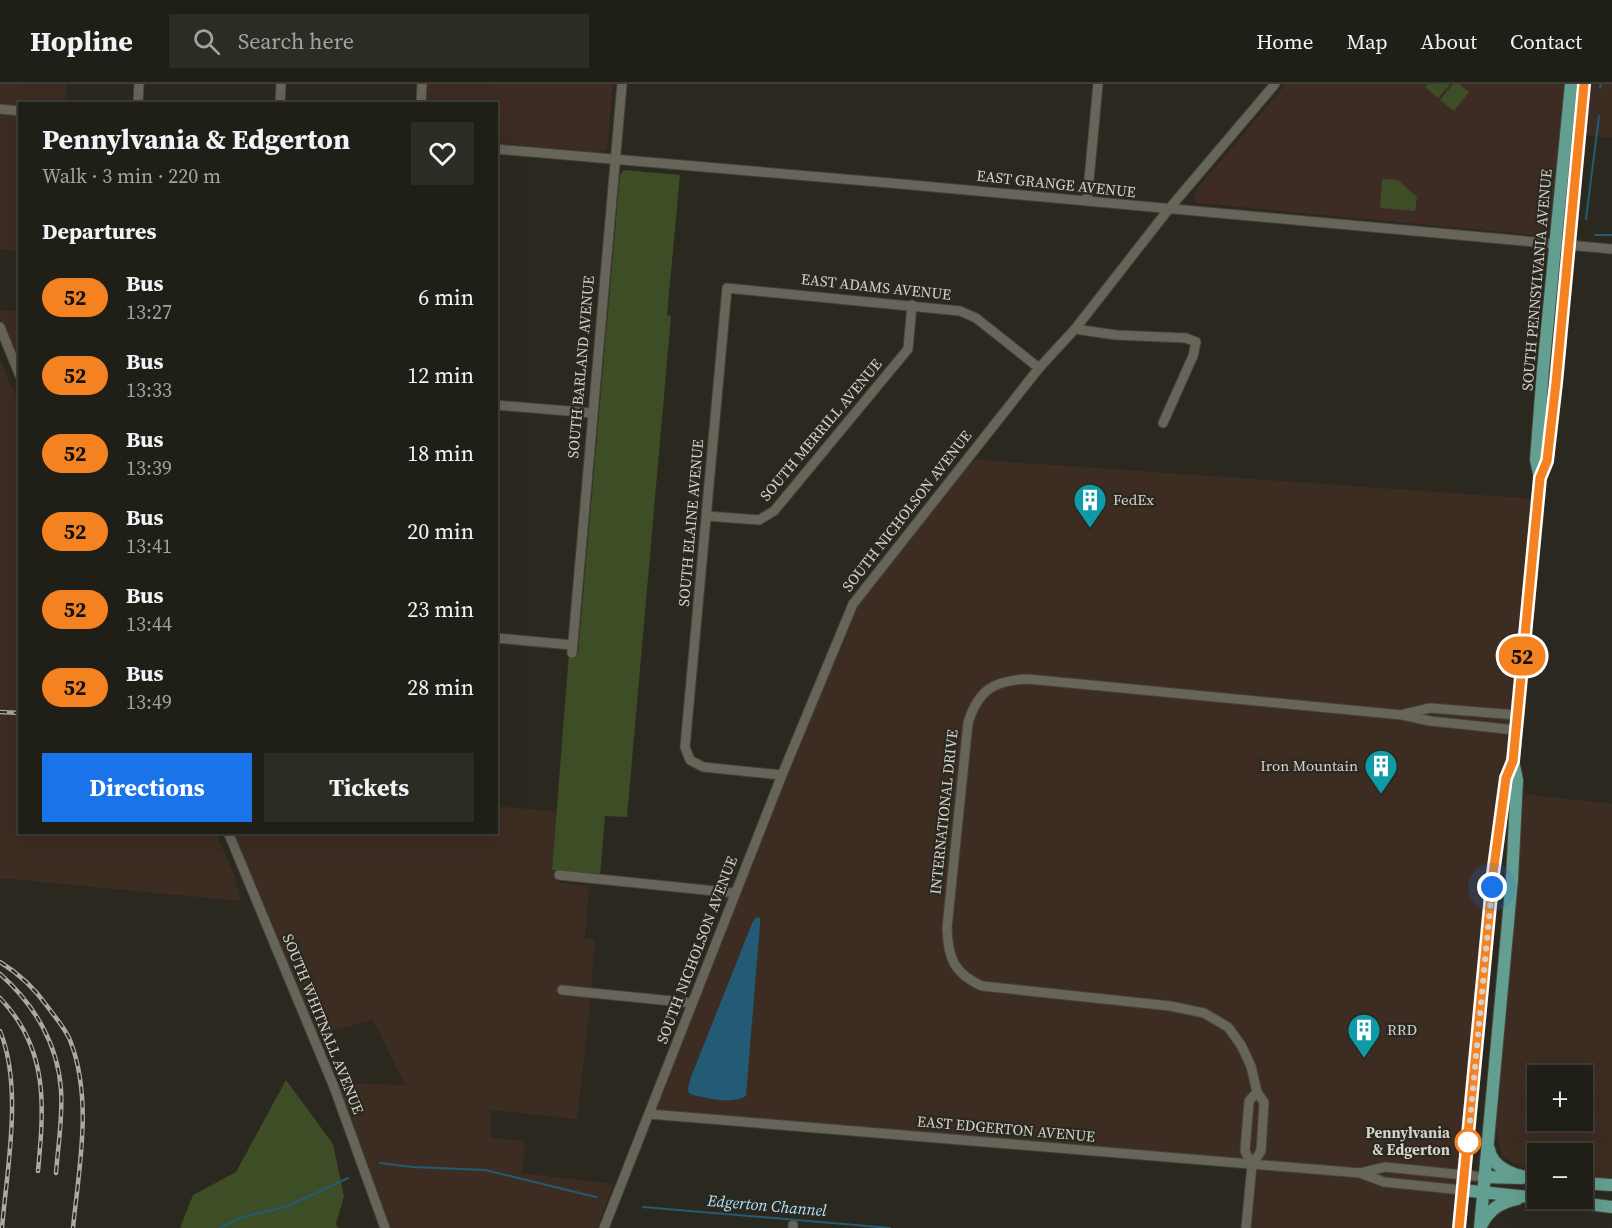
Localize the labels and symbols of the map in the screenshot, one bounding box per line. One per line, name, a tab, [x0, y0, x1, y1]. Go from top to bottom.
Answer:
street label: EAST GRANGE AVENUE	[975, 165, 1137, 202]
street label: SOUTH PENNSYLVANIA AVENUE	[1516, 168, 1557, 392]
street label: EAST ADAMS AVENUE	[800, 268, 952, 305]
street label: SOUTH BARLAND AVENUE	[562, 275, 599, 459]
street label: SOUTH MERRILL AVENUE	[755, 354, 886, 505]
street label: SOUTH NICHOLSON AVENUE	[837, 426, 976, 596]
street label: SOUTH ELAINE AVENUE	[673, 438, 708, 607]
building icon: FedEx	[1072, 482, 1108, 529]
place label: FedEx	[1113, 489, 1154, 510]
line badge: 52	[1495, 636, 1549, 676]
street label: INTERNATIONAL DRIVE	[924, 728, 963, 896]
building icon: Iron Mountain	[1363, 748, 1399, 795]
place label: Iron Mountain	[1260, 755, 1358, 776]
street label: SOUTH NICHOLSON AVENUE	[651, 853, 742, 1047]
your location	[1477, 872, 1507, 902]
street label: SOUTH WHITNALL AVENUE	[278, 931, 369, 1117]
building icon: RRD	[1346, 1012, 1382, 1059]
place label: RRD	[1387, 1019, 1417, 1040]
street label: EAST EDGERTON AVENUE	[916, 1110, 1096, 1147]
place label: Pennylvania & Edgerton	[1366, 1122, 1451, 1160]
marker: Pennylvania & Edgerton	[1455, 1129, 1481, 1155]
water label: Edgerton Channel	[706, 1189, 828, 1221]

